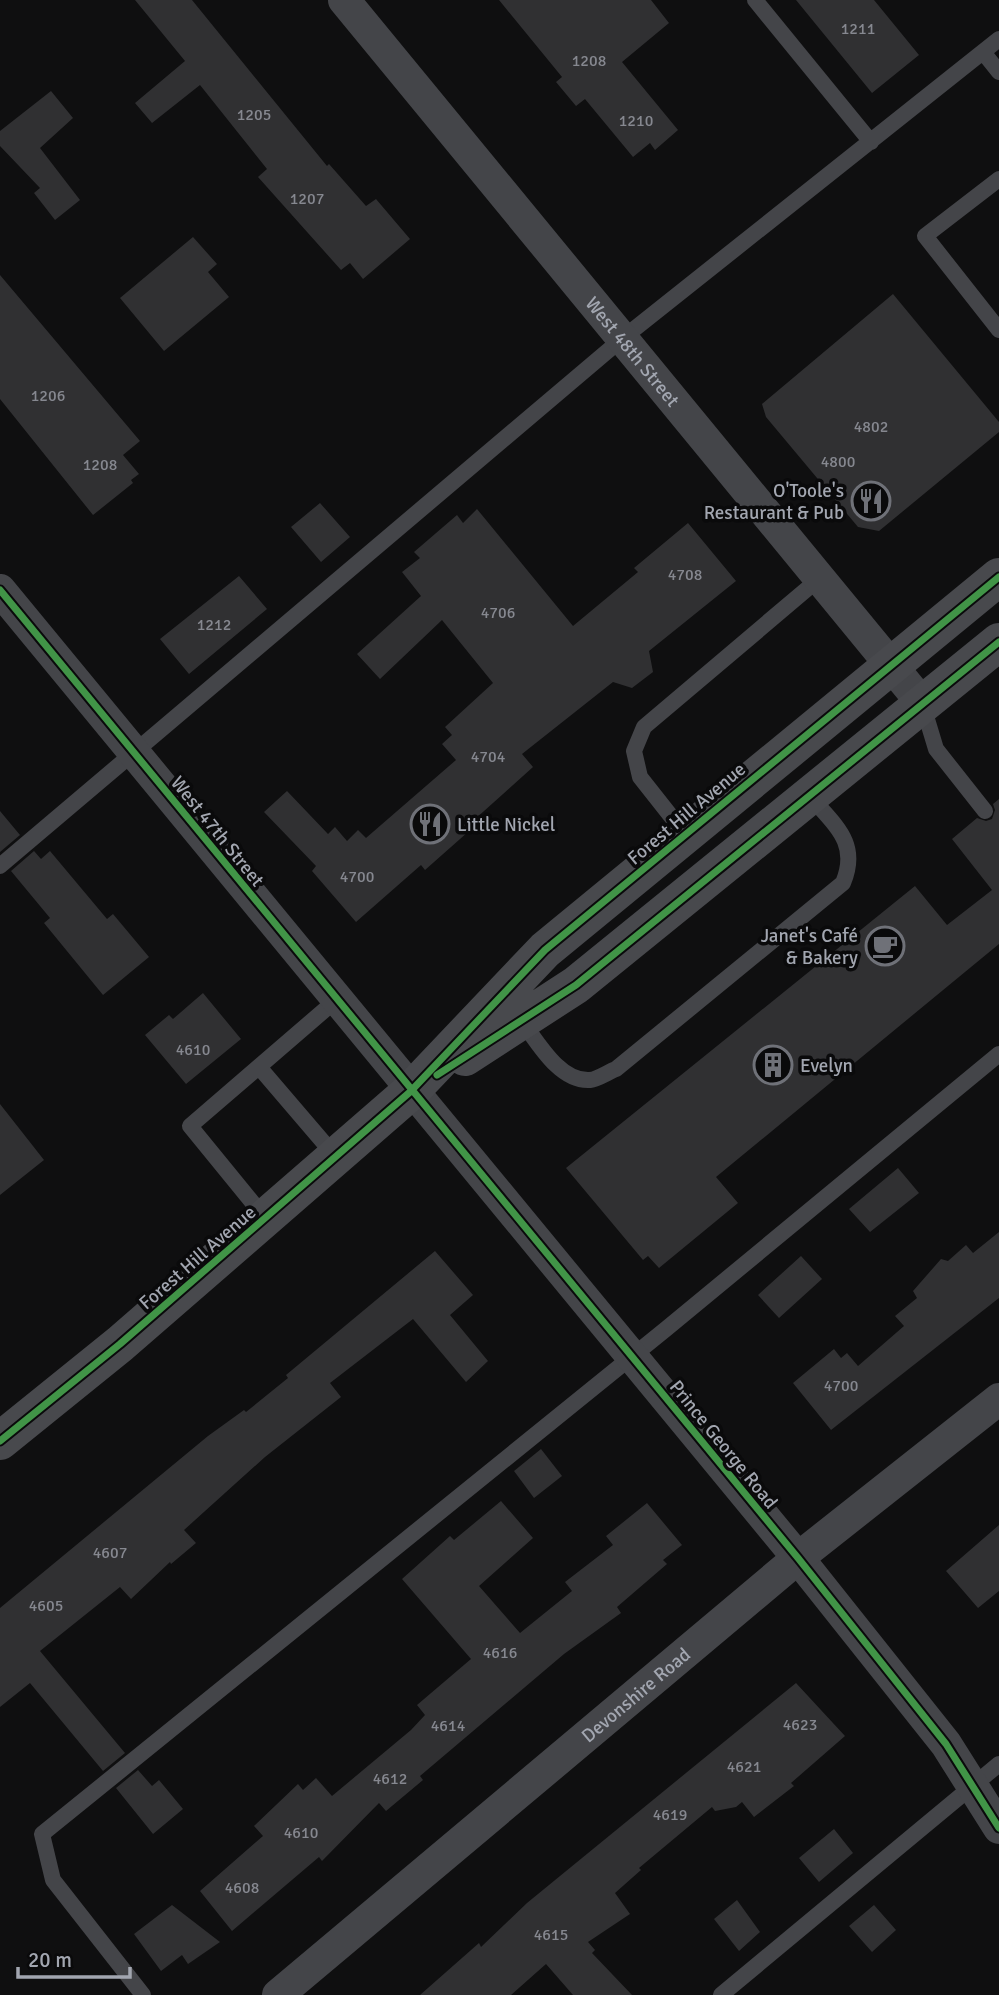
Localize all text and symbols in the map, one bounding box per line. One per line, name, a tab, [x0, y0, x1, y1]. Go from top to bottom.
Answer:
house number: 1211	[841, 19, 875, 39]
house number: 1208	[572, 51, 606, 71]
house number: 1205	[237, 105, 271, 125]
house number: 1210	[619, 111, 653, 131]
house number: 1207	[290, 189, 324, 209]
street label: West 48th Street	[580, 292, 685, 412]
house number: 1206	[31, 386, 65, 406]
house number: 4802	[854, 417, 888, 437]
house number: 4800	[821, 452, 855, 472]
house number: 1208	[83, 455, 117, 475]
place label: O'Toole's Restaurant & Pub	[704, 479, 844, 525]
restaurant icon: O'Toole's Restaurant & Pub	[850, 480, 892, 522]
house number: 4708	[668, 565, 702, 585]
house number: 4706	[481, 603, 515, 623]
house number: 1212	[197, 615, 231, 635]
house number: 4704	[471, 747, 506, 767]
street label: Forest Hill Avenue	[623, 757, 751, 870]
street label: West 47th Street	[165, 772, 269, 892]
restaurant icon: Little Nickel	[409, 803, 451, 845]
place label: Little Nickel	[457, 813, 555, 837]
house number: 4700	[340, 867, 374, 887]
place label: Janet's Café & Bakery	[761, 924, 858, 970]
cafe icon: Janet's Café & Bakery	[864, 925, 906, 967]
house number: 4610	[176, 1040, 210, 1060]
building icon: Evelyn	[752, 1044, 794, 1086]
place label: Evelyn	[800, 1054, 853, 1078]
street label: Forest Hill Avenue	[134, 1200, 261, 1315]
street label: Prince George Road	[664, 1375, 782, 1514]
house number: 4700	[824, 1376, 858, 1396]
house number: 4607	[93, 1543, 127, 1563]
house number: 4605	[29, 1596, 63, 1616]
house number: 4616	[483, 1643, 517, 1663]
street label: Devonshire Road	[577, 1643, 696, 1748]
house number: 4623	[783, 1715, 817, 1735]
house number: 4614	[431, 1716, 466, 1736]
house number: 4621	[727, 1757, 761, 1777]
house number: 4612	[373, 1769, 407, 1789]
house number: 4619	[653, 1805, 687, 1825]
house number: 4610	[284, 1823, 318, 1843]
house number: 4608	[225, 1878, 259, 1898]
house number: 4615	[534, 1925, 568, 1945]
scale bar	[18, 1936, 130, 1980]
text: 20 m	[28, 1947, 72, 1973]

